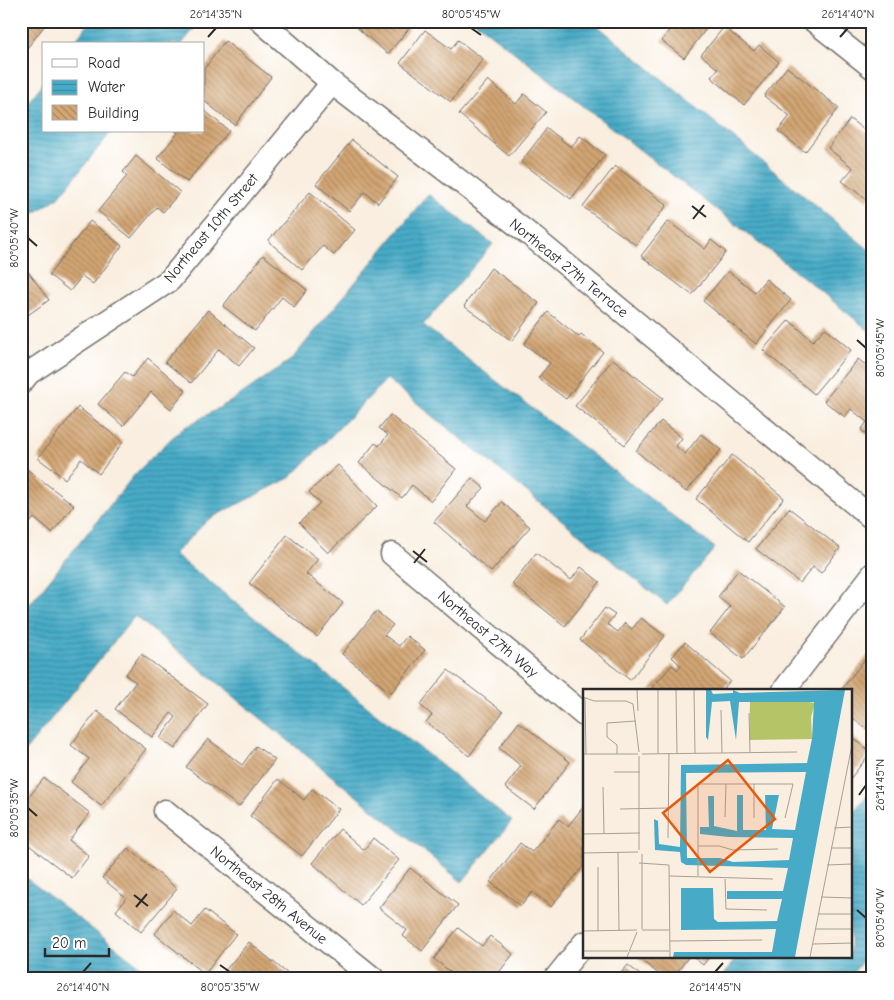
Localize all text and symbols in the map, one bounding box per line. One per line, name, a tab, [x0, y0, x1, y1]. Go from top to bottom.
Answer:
text: 26°14'35"N	[190, 7, 242, 21]
text: 80°05'45"W	[442, 7, 501, 21]
text: 26°14'40"N	[822, 7, 874, 21]
legend	[42, 42, 205, 132]
text: Road	[88, 54, 120, 72]
text: Water	[88, 78, 125, 96]
text: Building	[88, 104, 139, 122]
street label: Northeast 10th Street	[160, 169, 262, 286]
text: 80°05'40"W	[7, 208, 21, 268]
street label: Northeast 27th Terrace	[506, 215, 632, 322]
text: 80°05'45"W	[873, 318, 887, 377]
street label: Northeast 27th Way	[434, 587, 542, 681]
inset map	[583, 689, 852, 958]
text: 26°14'45"N	[873, 759, 887, 811]
text: 80°05'35"W	[7, 778, 21, 837]
street label: Northeast 28th Avenue	[207, 842, 332, 948]
text: 80°05'40"W	[873, 888, 887, 948]
scale bar	[45, 925, 109, 957]
text: 20 m	[52, 934, 86, 952]
text: 26°14'40"N	[57, 980, 109, 994]
text: 80°05'35"W	[201, 980, 260, 994]
text: 26°14'45"N	[689, 980, 741, 994]

